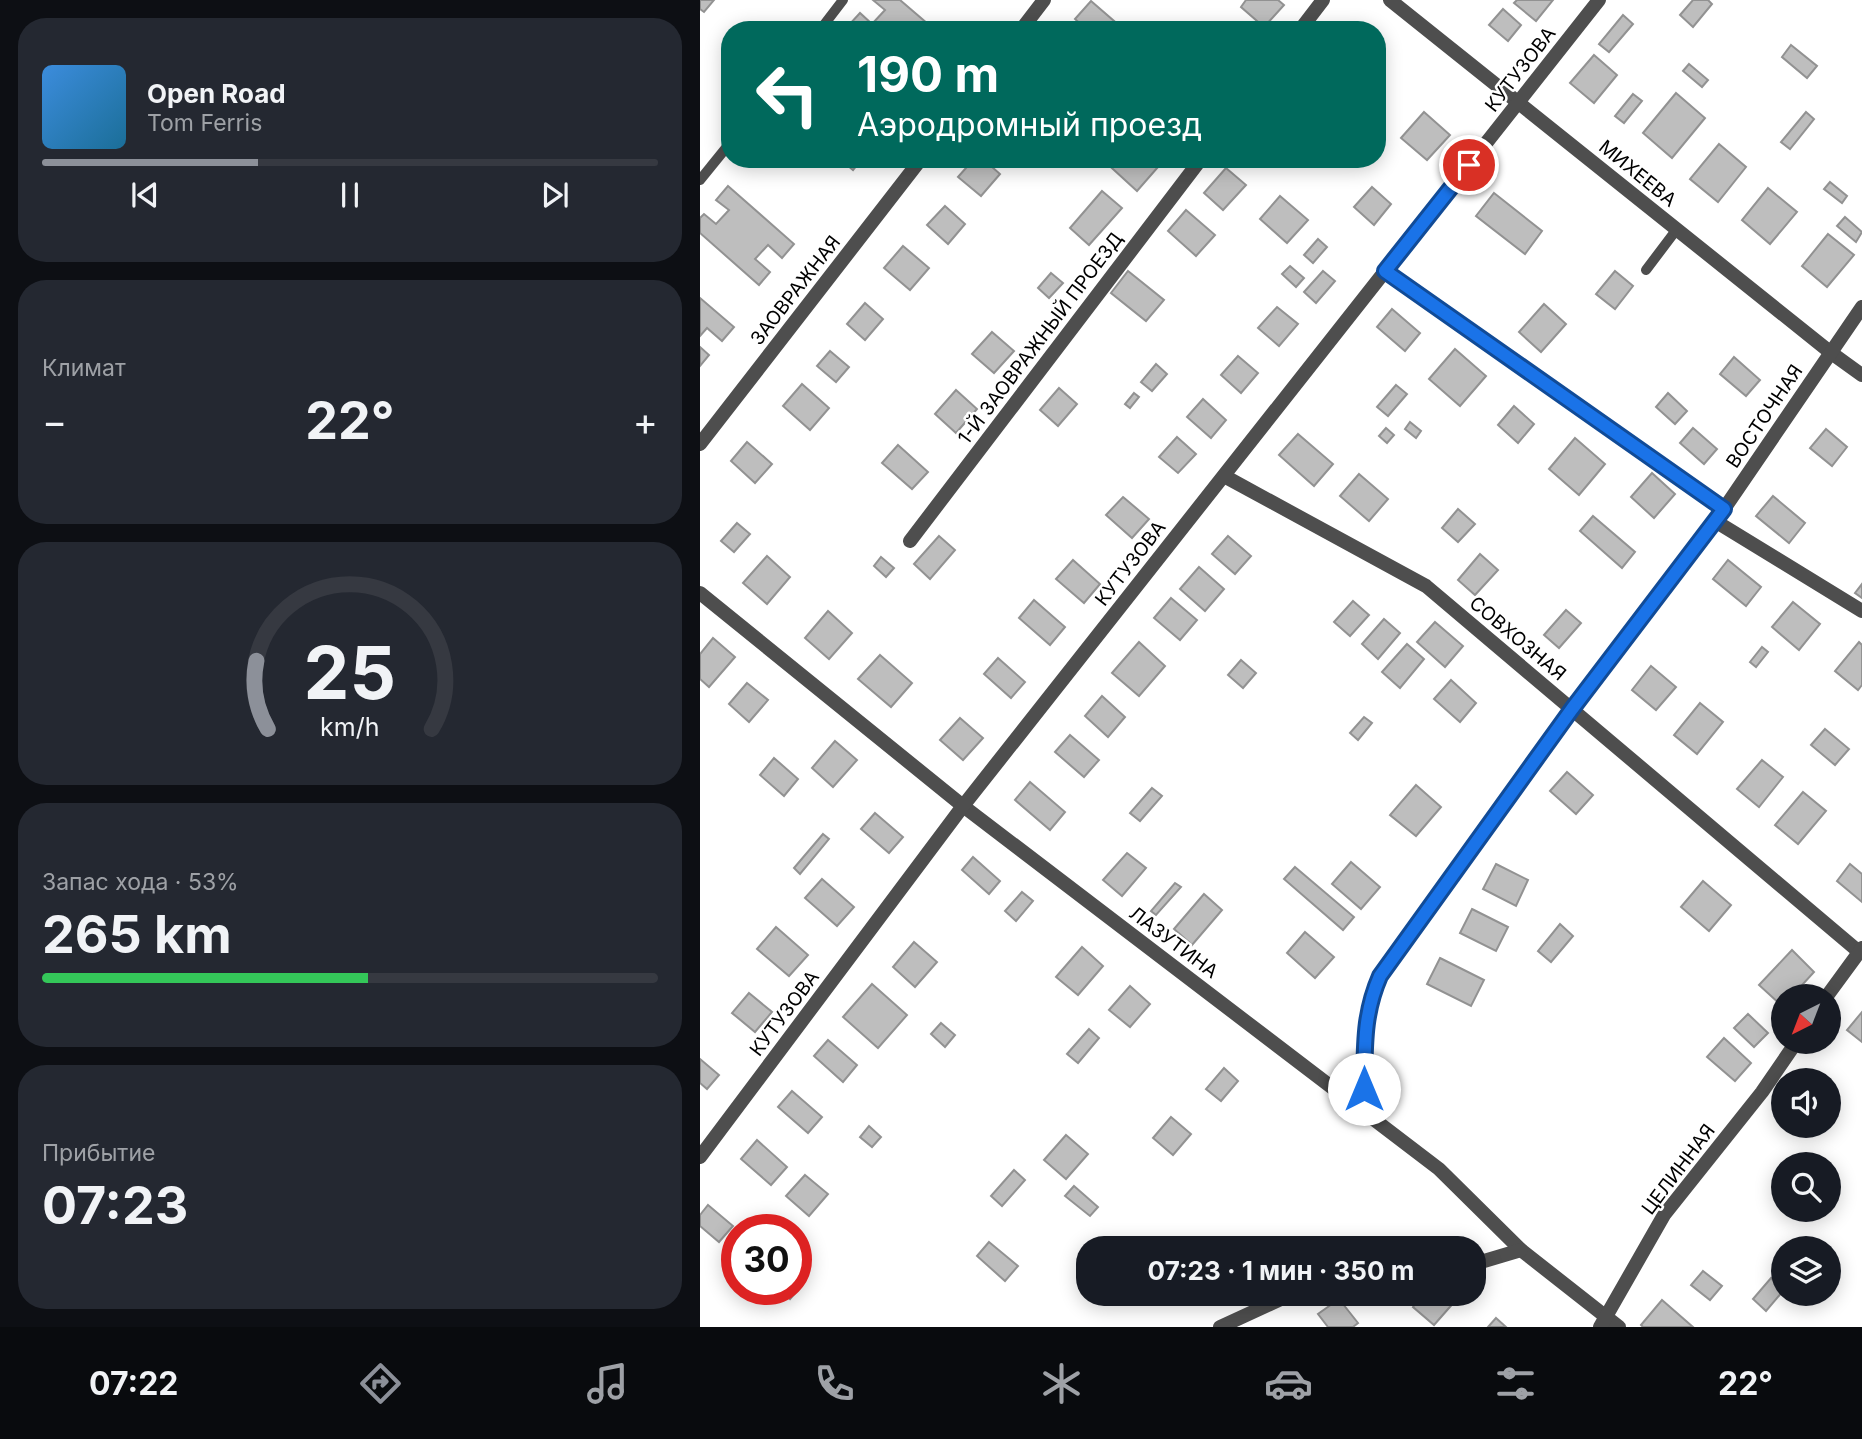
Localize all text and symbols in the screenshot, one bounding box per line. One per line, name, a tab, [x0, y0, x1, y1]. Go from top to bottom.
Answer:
street label: КУТУЗОВА	[1480, 22, 1561, 116]
text: 190 m	[857, 45, 999, 104]
icon: left	[742, 49, 833, 140]
text: Open Road	[147, 78, 286, 109]
text: Аэродромный проезд	[857, 105, 1202, 144]
text: Tom Ferris	[147, 109, 262, 137]
pin	[1439, 135, 1499, 195]
street label: МИХЕЕВА	[1594, 135, 1681, 212]
icon: arrive	[1450, 146, 1488, 184]
icon: previous	[126, 176, 164, 214]
icon: pause	[331, 176, 369, 214]
icon: next	[536, 176, 574, 214]
street label: 1-Й ЗАОВРАЖНЫЙ ПРОЕЗД	[952, 227, 1128, 449]
street label: ЗАОВРАЖНАЯ	[745, 231, 845, 350]
text: Климат	[42, 354, 126, 382]
street label: ВОСТОЧНАЯ	[1721, 360, 1807, 472]
text: 22°	[305, 389, 395, 452]
text: −	[42, 398, 67, 444]
text: +	[633, 398, 658, 444]
street label: КУТУЗОВА	[1090, 516, 1171, 610]
street label: СОВХОЗНАЯ	[1465, 591, 1571, 685]
text: 25	[304, 629, 396, 718]
text: km/h	[320, 712, 380, 742]
text: Запас хода · 53%	[42, 868, 239, 896]
street label: ЛАЗУТИНА	[1125, 902, 1223, 983]
text: 265 km	[42, 903, 232, 966]
street label: КУТУЗОВА	[745, 966, 824, 1061]
north arrow	[1771, 984, 1841, 1054]
map controls	[1771, 984, 1841, 1306]
position arrow	[1327, 1052, 1401, 1126]
button: sound	[1771, 1068, 1841, 1138]
street label: ЦЕЛИННАЯ	[1637, 1120, 1720, 1219]
text: Прибытие	[42, 1139, 155, 1167]
button: search	[1771, 1152, 1841, 1222]
text: 07:23	[42, 1174, 188, 1237]
speed limit sign: 30	[721, 1214, 812, 1305]
button: layers	[1771, 1236, 1841, 1306]
text: 07:23 · 1 мин · 350 m	[1148, 1255, 1414, 1286]
icon: directions	[356, 1359, 405, 1408]
icon: music	[583, 1359, 632, 1408]
icon: phone	[810, 1359, 859, 1408]
icon: climate	[1037, 1359, 1086, 1408]
icon: car	[1264, 1359, 1313, 1408]
icon: filters	[1491, 1359, 1540, 1408]
text: 07:22	[89, 1364, 178, 1403]
text: 22°	[1718, 1364, 1773, 1403]

